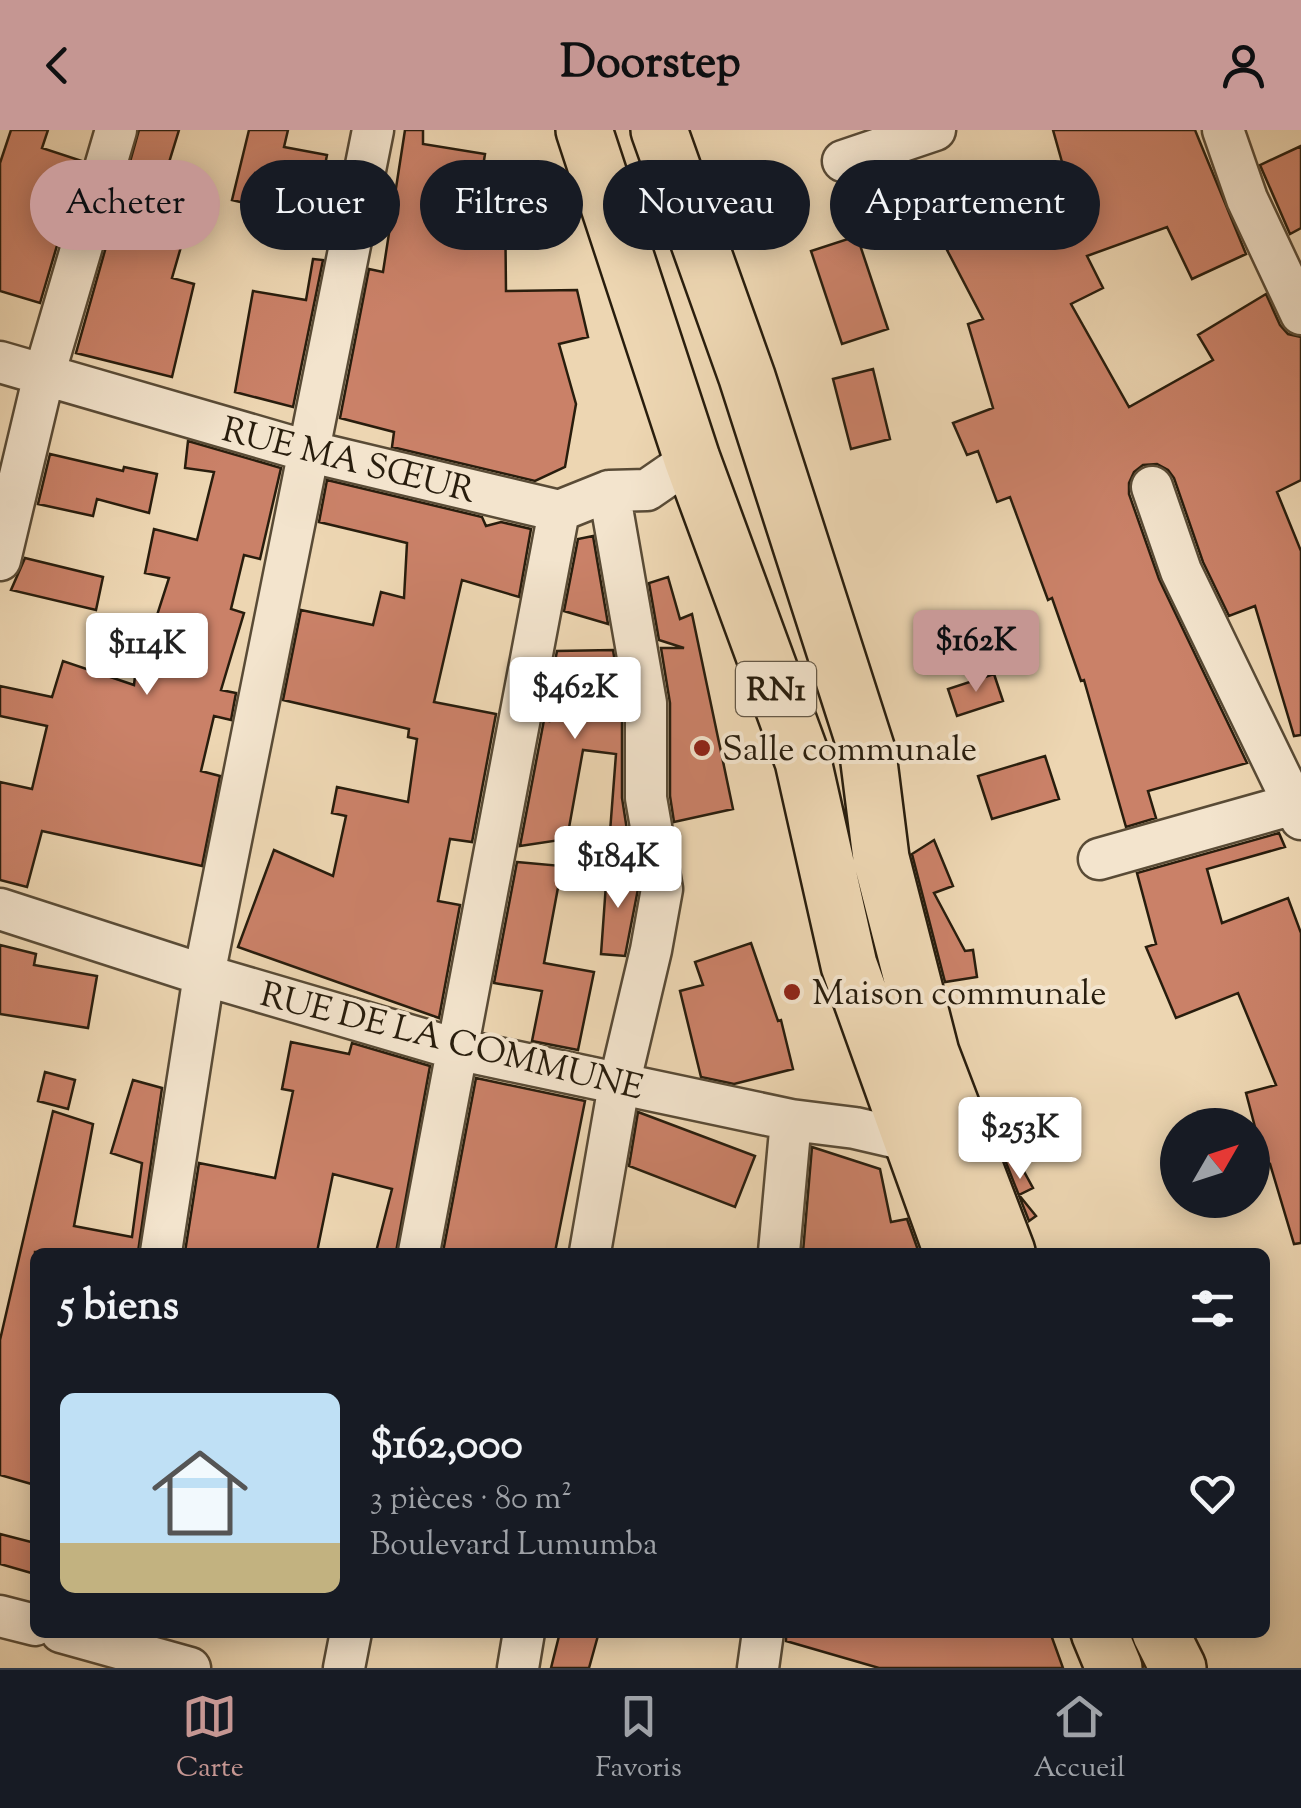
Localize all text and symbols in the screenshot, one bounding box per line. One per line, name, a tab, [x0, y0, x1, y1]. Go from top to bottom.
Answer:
text: Doorstep	[560, 33, 741, 98]
icon: back	[30, 38, 85, 93]
icon: person	[1216, 38, 1271, 93]
chip: Acheter	[30, 160, 220, 250]
chip: Louer	[240, 160, 400, 250]
chip: Filtres	[420, 160, 583, 250]
chip: Nouveau	[603, 160, 810, 250]
chip: Appartement	[830, 160, 1100, 250]
street label: RUE MA SŒUR	[216, 406, 480, 518]
pin: $162K	[906, 610, 1046, 695]
pin: $114K	[77, 613, 217, 698]
text: $162K	[935, 619, 1017, 665]
text: $114K	[108, 622, 186, 668]
pin: $462K	[505, 657, 645, 742]
road number: RN1	[736, 662, 816, 716]
text: $462K	[532, 666, 618, 712]
place label: Salle communale	[722, 726, 977, 777]
marker: Salle communale	[691, 737, 713, 759]
pin: $184K	[548, 826, 688, 911]
text: $184K	[577, 835, 659, 881]
place label: Maison communale	[812, 970, 1107, 1021]
street label: RUE DE LA COMMUNE	[254, 971, 648, 1116]
marker: Maison communale	[781, 981, 803, 1003]
pin: $253K	[950, 1097, 1090, 1182]
text: $253K	[980, 1106, 1060, 1152]
north arrow	[1160, 1108, 1270, 1218]
map controls	[1160, 1108, 1270, 1218]
text: 5 biens	[60, 1278, 179, 1338]
icon: filters	[1185, 1281, 1240, 1336]
text: $162,000	[370, 1417, 523, 1477]
icon: home	[140, 1433, 260, 1553]
icon: heart	[1185, 1466, 1240, 1521]
text: 3 pièces · 80 m²	[370, 1477, 572, 1523]
text: Boulevard Lumumba	[370, 1523, 658, 1569]
tab: Carte	[176, 1689, 244, 1789]
tab: Favoris	[595, 1689, 682, 1789]
tab: Accueil	[1033, 1689, 1125, 1789]

